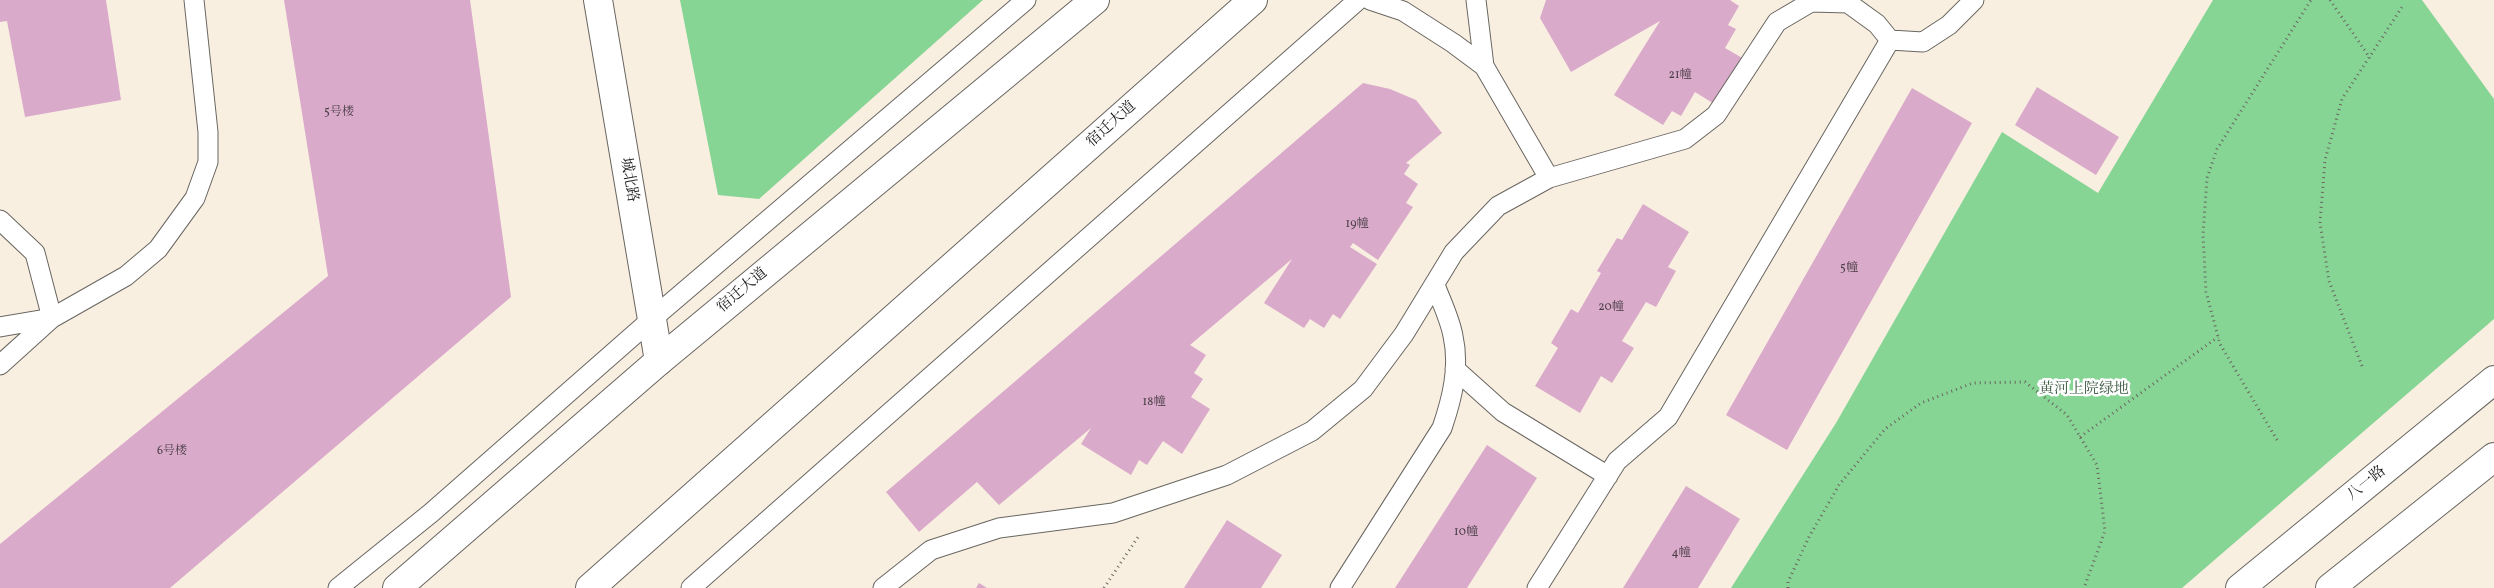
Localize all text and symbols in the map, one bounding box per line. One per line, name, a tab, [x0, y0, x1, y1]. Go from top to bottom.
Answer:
house number: 21幢	[1668, 69, 1692, 83]
street label: 宿迁大道	[1084, 98, 1140, 152]
house number: 5号楼	[324, 106, 354, 120]
street label: 城北路	[615, 156, 641, 204]
house number: 19幢	[1346, 218, 1368, 232]
house number: 5幢	[1840, 262, 1858, 276]
street label: 宿迁大道	[714, 265, 772, 317]
house number: 20幢	[1598, 301, 1624, 315]
park label: 黄河上院绿地	[2039, 381, 2129, 399]
house number: 18幢	[1143, 396, 1165, 410]
house number: 6号楼	[157, 445, 187, 459]
street label: 八一路	[2344, 463, 2390, 505]
house number: 10幢	[1454, 526, 1478, 540]
house number: 4幢	[1671, 547, 1691, 561]

